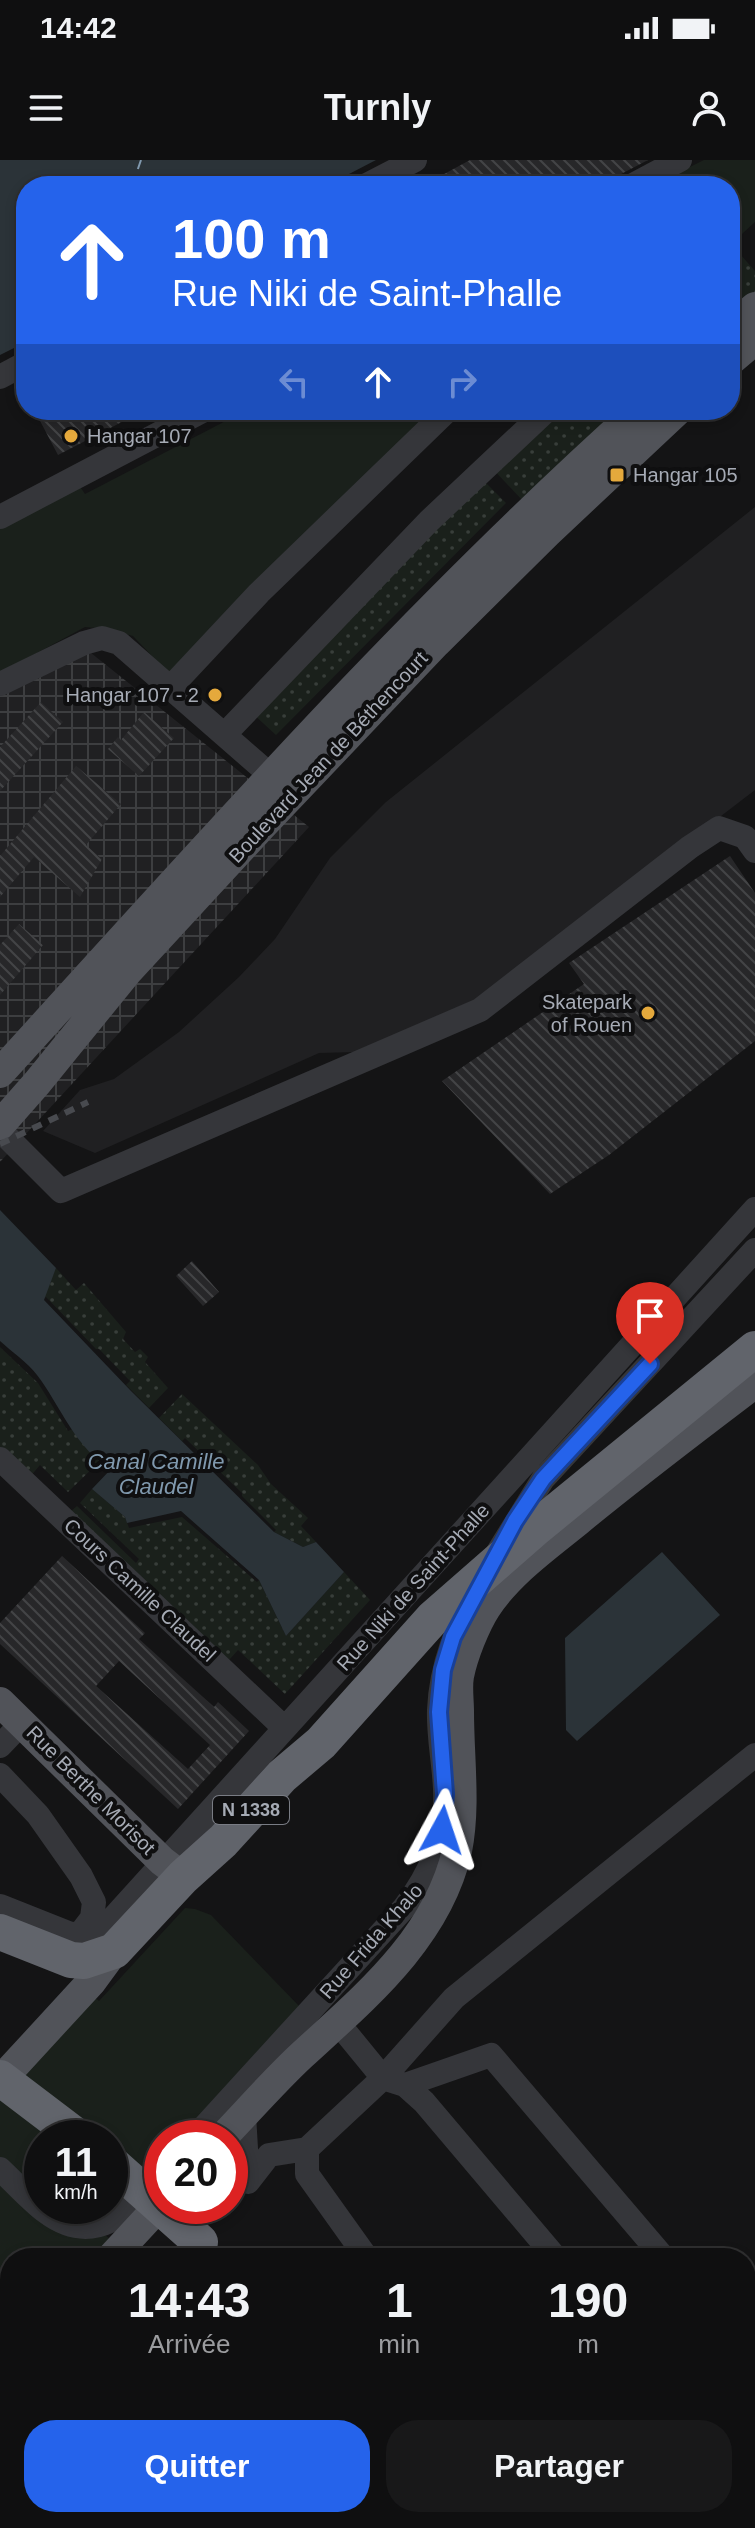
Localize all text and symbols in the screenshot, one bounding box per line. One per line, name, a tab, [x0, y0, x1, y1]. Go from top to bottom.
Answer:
text: 14:42	[40, 11, 117, 44]
icon: menu	[24, 86, 68, 130]
icon: person	[687, 86, 731, 130]
text: Turnly	[324, 87, 431, 128]
text: 100 m	[172, 207, 331, 270]
icon: ahead	[40, 208, 144, 312]
text: Rue Niki de Saint-Phalle	[172, 273, 562, 314]
icon: left	[272, 360, 316, 404]
icon: ahead	[356, 360, 400, 404]
icon: right	[440, 360, 484, 404]
place label: Hangar 107	[87, 425, 192, 447]
marker: Hangar 107	[62, 427, 80, 445]
place label: Hangar 105	[633, 464, 738, 486]
marker: Hangar 105	[608, 466, 626, 484]
street label: Boulevard Jean de Béthencourt	[224, 647, 432, 867]
place label: Hangar 107 - 2	[66, 684, 199, 706]
marker: Hangar 107 - 2	[206, 686, 224, 704]
place label: Skatepark of Rouen	[542, 991, 633, 1036]
marker: Skatepark of Rouen	[639, 1004, 657, 1022]
pin	[616, 1282, 684, 1364]
icon: arrive	[628, 1294, 672, 1338]
water label: Canal Camille Claudel	[88, 1449, 224, 1499]
street label: Rue Niki de Saint-Phalle	[332, 1499, 494, 1675]
street label: Cours Camille Claudel	[60, 1514, 220, 1666]
street label: Rue Berthe Morisot	[22, 1721, 160, 1859]
position arrow	[400, 1788, 484, 1872]
road number: N 1338	[213, 1796, 289, 1824]
street label: Rue Frida Khalo	[315, 1879, 427, 2003]
speed limit sign: 20	[144, 2120, 248, 2224]
text: 11	[55, 2140, 97, 2184]
text: km/h	[54, 2181, 98, 2203]
text: 14:43	[128, 2274, 251, 2327]
text: 1	[386, 2274, 413, 2327]
text: 190	[548, 2274, 628, 2327]
text: Arrivée	[148, 2329, 230, 2359]
text: min	[378, 2329, 420, 2359]
text: m	[577, 2329, 599, 2359]
button: Quitter	[24, 2420, 370, 2512]
button: Partager	[386, 2420, 732, 2512]

